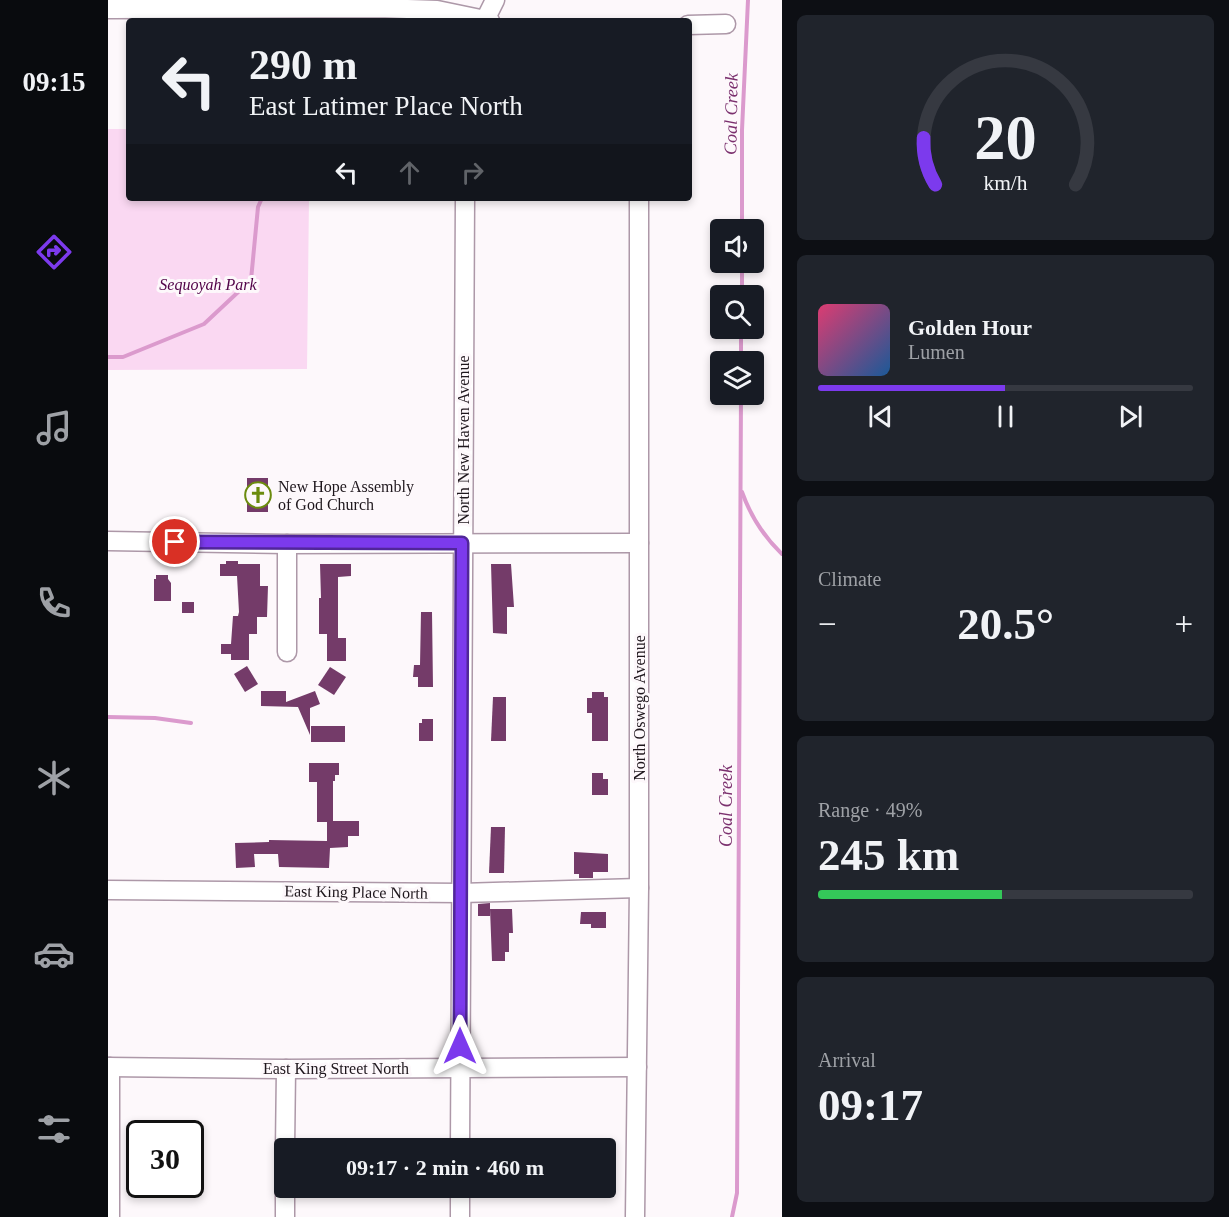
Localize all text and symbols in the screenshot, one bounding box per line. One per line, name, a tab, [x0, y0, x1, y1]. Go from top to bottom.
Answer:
icon: left	[150, 42, 228, 120]
text: 290 m	[249, 42, 358, 88]
text: 09:15	[23, 67, 86, 97]
water label: Coal Creek	[720, 72, 742, 155]
text: East Latimer Place North	[249, 91, 523, 121]
text: 20	[974, 103, 1037, 172]
icon: left	[330, 156, 363, 189]
icon: ahead	[393, 156, 426, 189]
icon: right	[456, 156, 489, 189]
text: km/h	[983, 171, 1028, 195]
map controls	[710, 219, 764, 405]
button: sound	[710, 219, 764, 273]
icon: directions	[33, 231, 75, 273]
park label: Sequoyah Park	[159, 276, 258, 294]
button: search	[710, 285, 764, 339]
text: Golden Hour	[908, 315, 1032, 340]
text: Lumen	[908, 341, 965, 363]
button: layers	[710, 351, 764, 405]
street label: North New Haven Avenue	[455, 356, 472, 524]
icon: previous	[864, 400, 897, 433]
icon: pause	[989, 400, 1022, 433]
icon: next	[1114, 400, 1147, 433]
icon: music	[33, 407, 75, 449]
place label: New Hope Assembly of God Church	[278, 478, 414, 513]
church icon: New Hope Assembly of God Church	[243, 480, 273, 510]
pin	[149, 516, 200, 567]
icon: arrive	[158, 525, 191, 558]
text: Climate	[818, 568, 881, 590]
icon: phone	[33, 582, 75, 624]
text: 20.5°	[957, 599, 1054, 649]
text: −	[818, 606, 837, 642]
text: +	[1174, 606, 1193, 642]
street label: North Oswego Avenue	[631, 635, 649, 781]
icon: climate	[33, 757, 75, 799]
water label: Coal Creek	[716, 764, 736, 847]
text: Range · 49%	[818, 799, 922, 821]
text: 245 km	[818, 830, 959, 880]
street label: East King Place North	[284, 882, 428, 903]
icon: car	[33, 933, 75, 975]
position arrow	[428, 1014, 492, 1078]
text: Arrival	[818, 1049, 876, 1071]
street label: East King Street North	[263, 1060, 409, 1078]
text: 09:17	[818, 1080, 923, 1130]
icon: filters	[33, 1108, 75, 1150]
speed limit sign: 30	[126, 1120, 204, 1198]
text: 09:17 · 2 min · 460 m	[346, 1155, 544, 1180]

